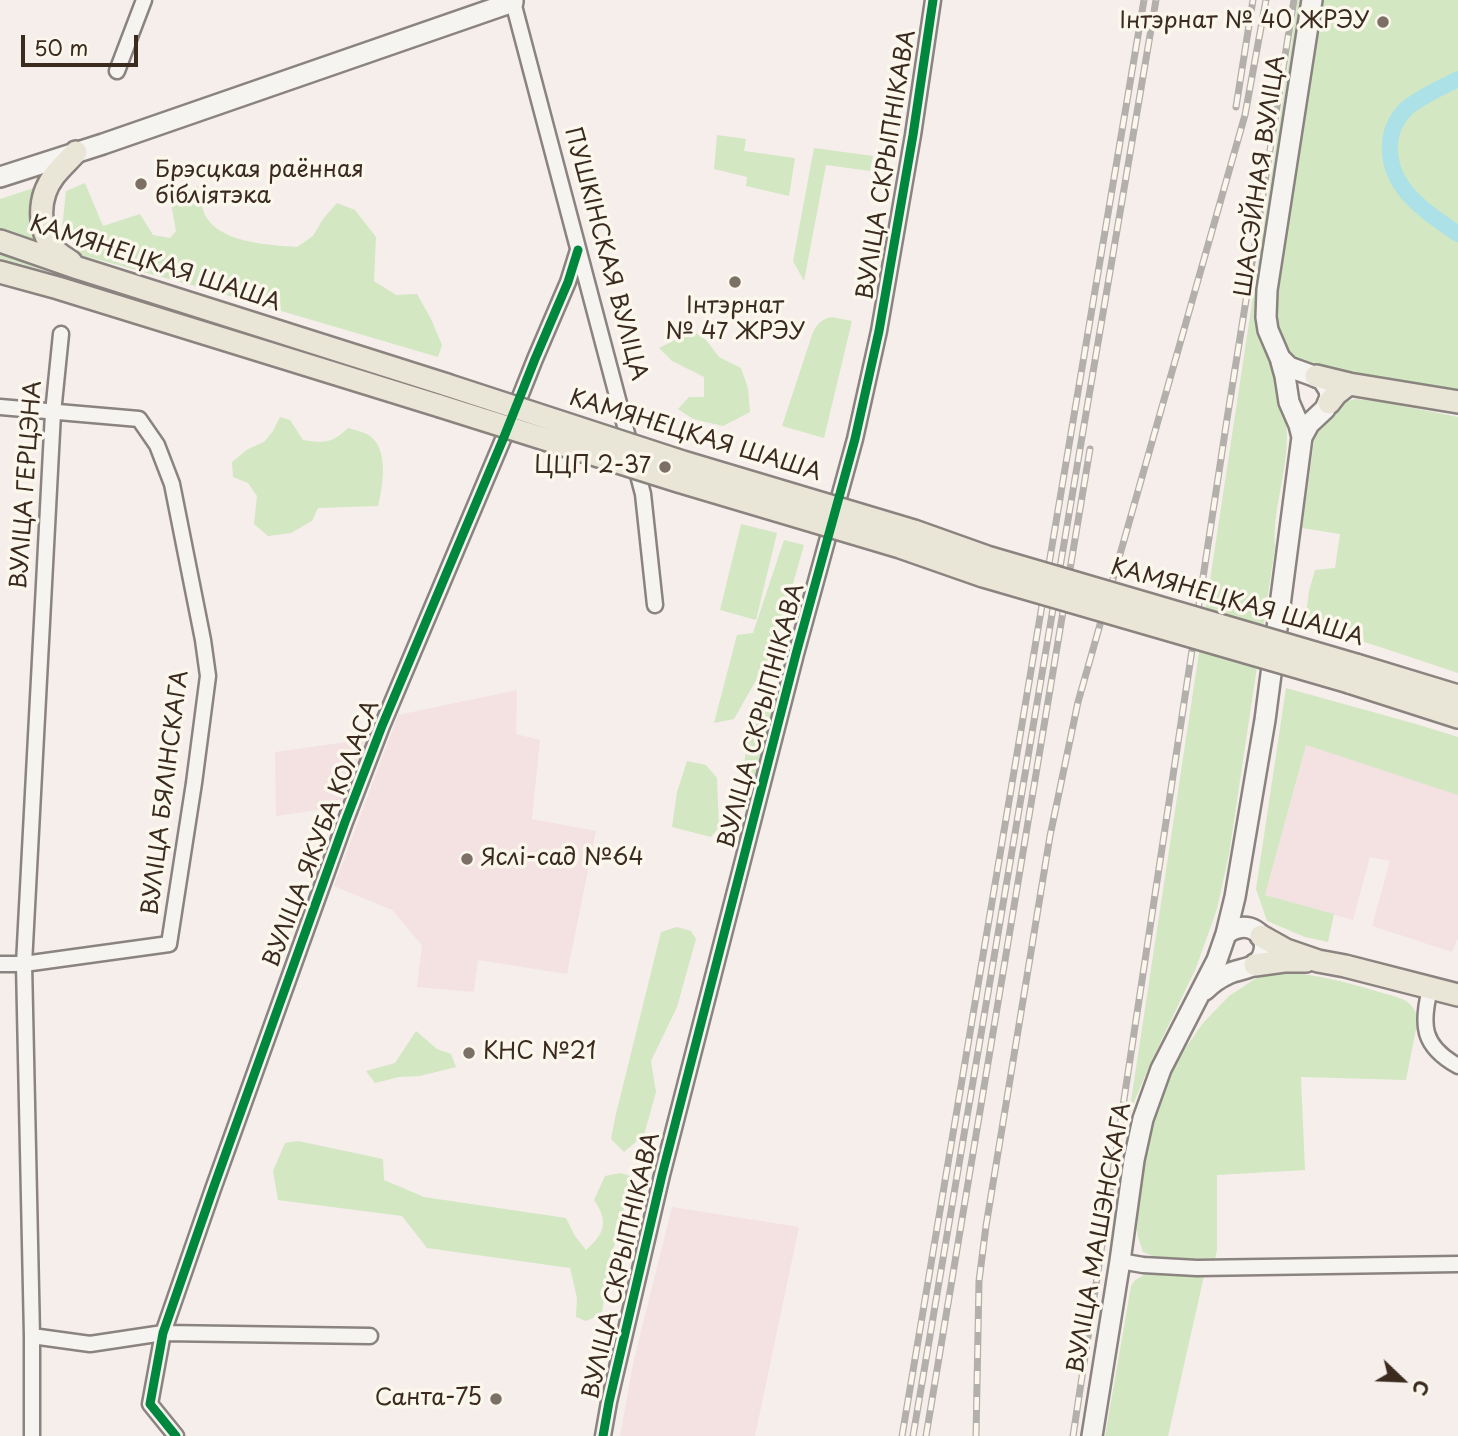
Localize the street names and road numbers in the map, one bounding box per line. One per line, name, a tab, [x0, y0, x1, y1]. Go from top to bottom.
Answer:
street label: ВУЛІЦА СКРЫПНІКАВА	[852, 28, 922, 302]
street label: ШАСЭЙНАЯ ВУЛІЦА	[1230, 53, 1292, 299]
street label: ПУШКІНСКАЯ ВУЛІЦА	[558, 124, 652, 384]
street label: КАМЯНЕЦКАЯ ШАША	[26, 210, 284, 318]
street label: ВУЛІЦА ГЕРЦЭНА	[6, 380, 48, 590]
street label: КАМЯНЕЦКАЯ ШАША	[566, 384, 824, 488]
street label: КАМЯНЕЦКАЯ ШАША	[1107, 554, 1367, 652]
street label: ВУЛІЦА СКРЫПНІКАВА	[713, 581, 811, 851]
street label: ВУЛІЦА БЯЛІНСКАГА	[137, 669, 195, 917]
street label: ВУЛІЦА ЯКУБА КОЛАСА	[258, 697, 386, 971]
street label: ВУЛІЦА МАШЭНСКАГА	[1063, 1100, 1137, 1376]
street label: ВУЛІЦА СКРЫПНІКАВА	[578, 1130, 666, 1402]

